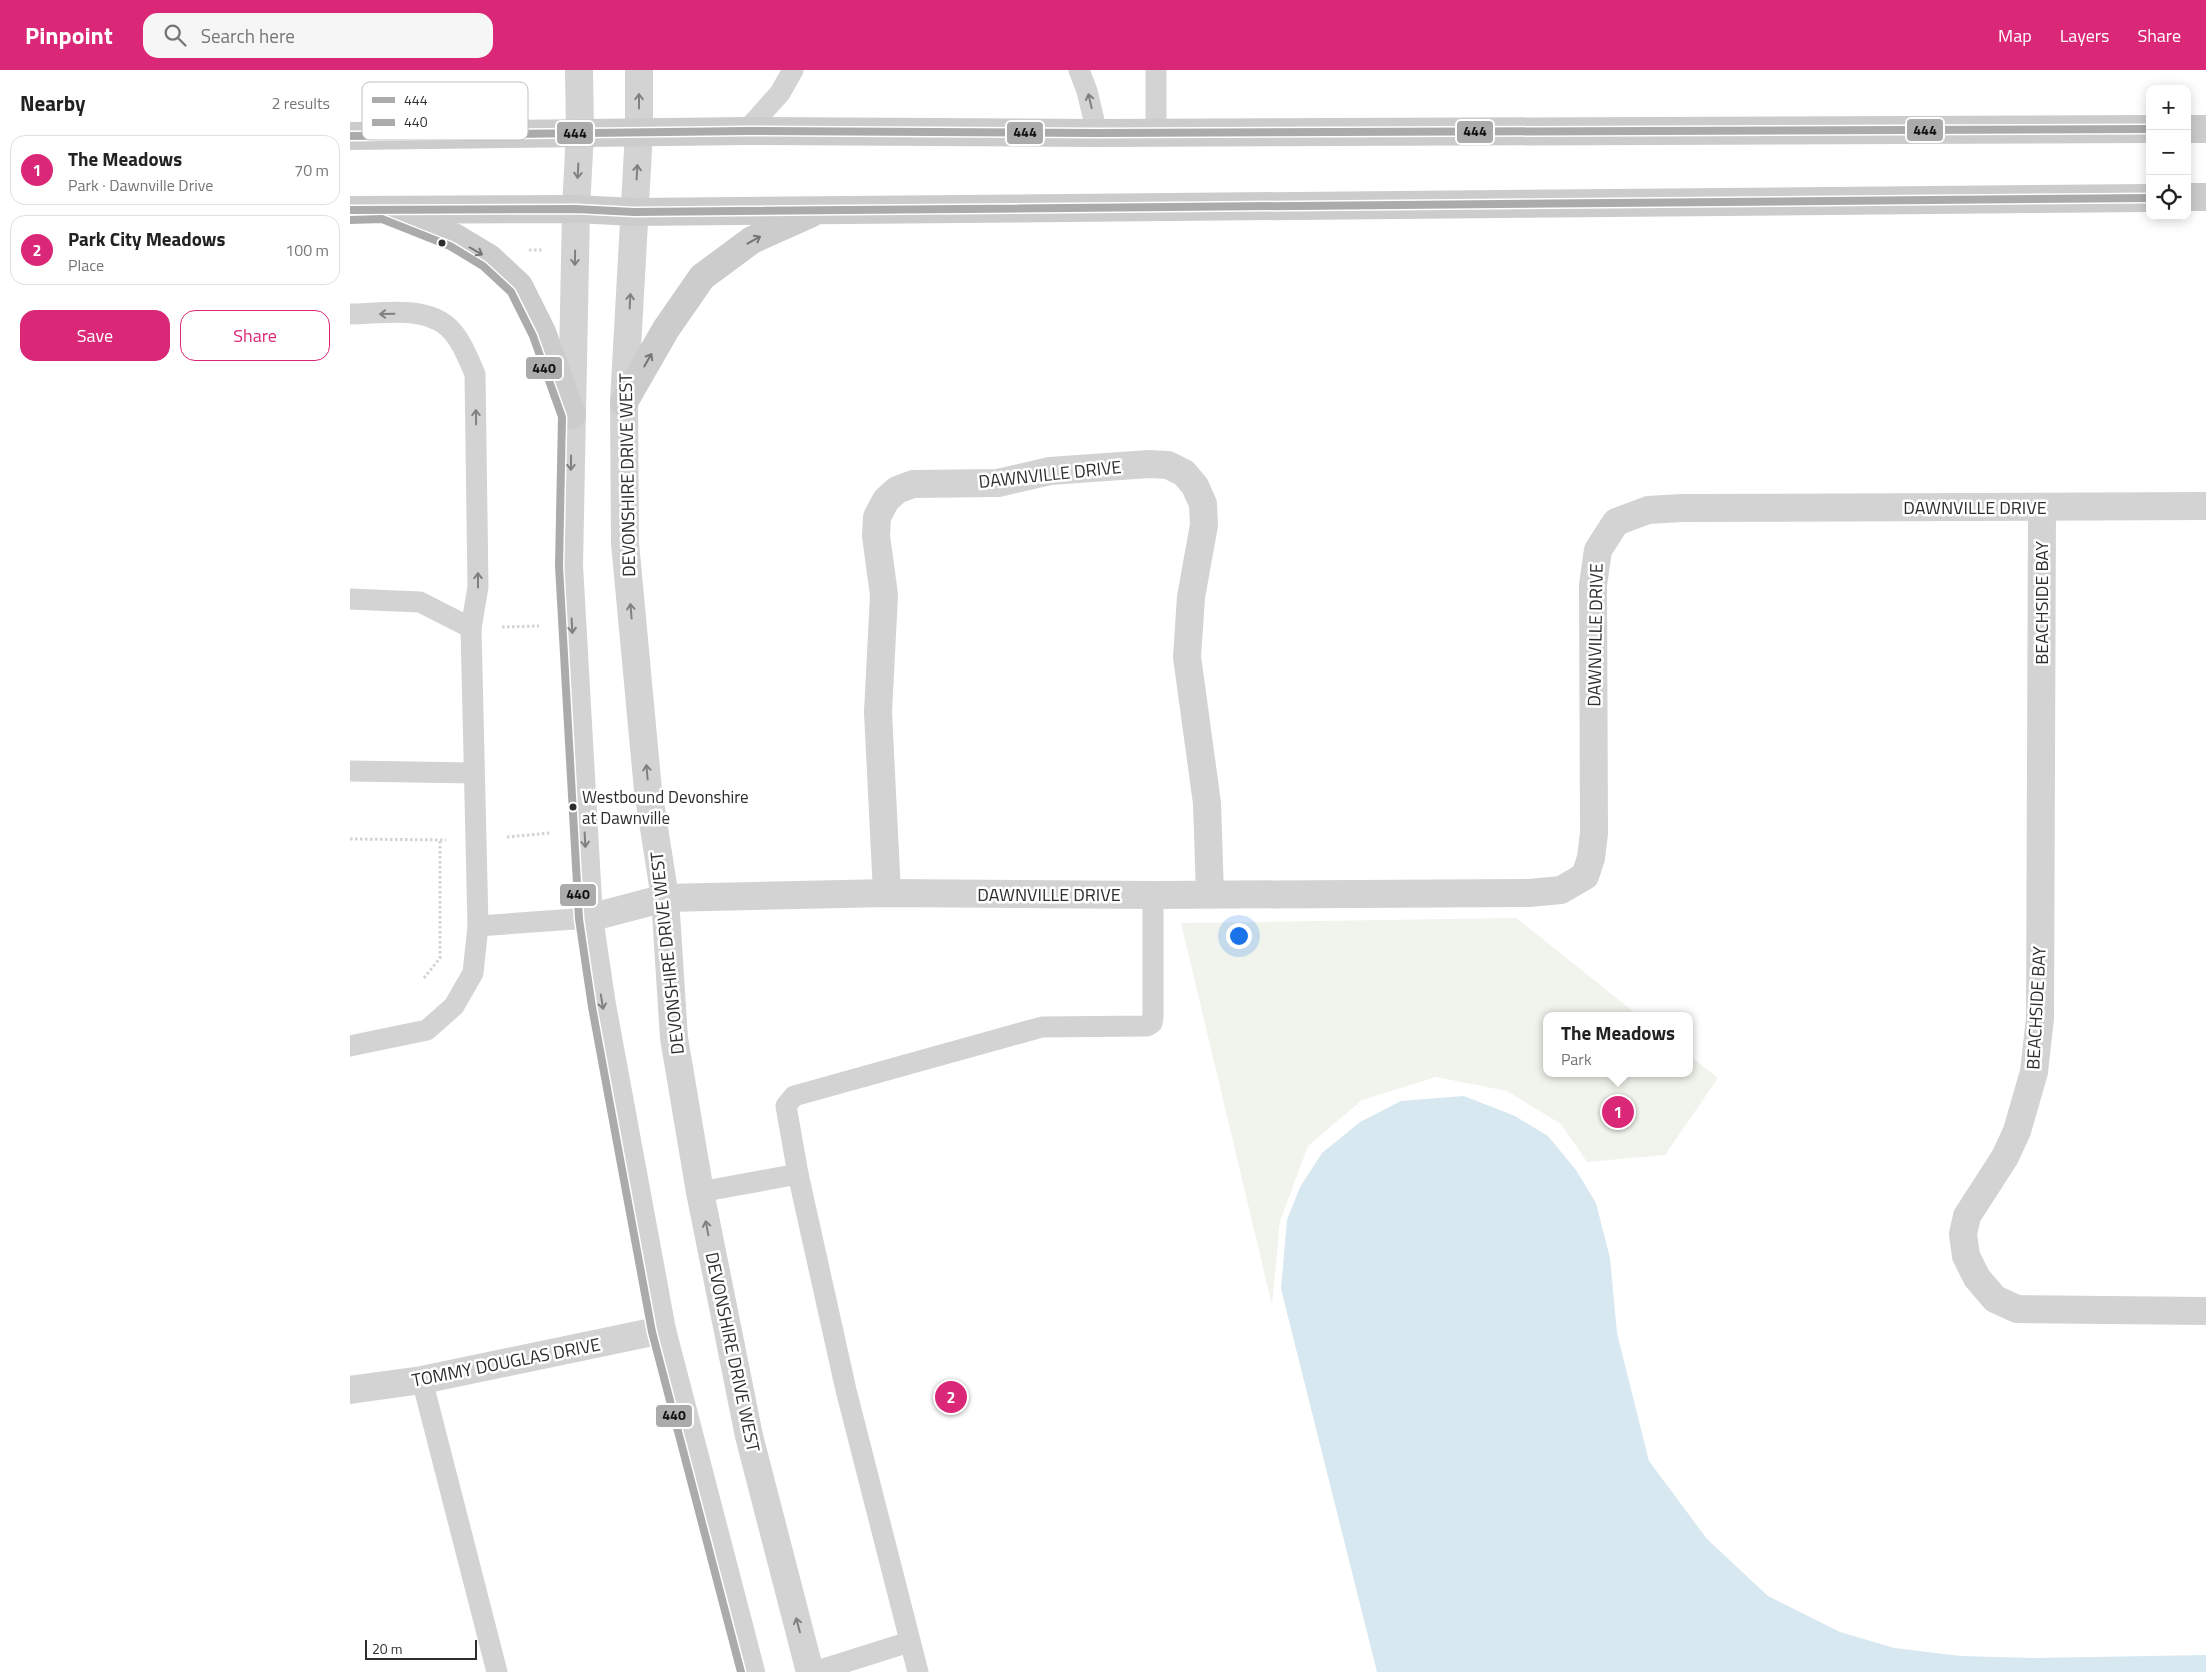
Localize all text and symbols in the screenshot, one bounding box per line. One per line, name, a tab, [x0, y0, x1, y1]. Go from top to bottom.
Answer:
search box	[143, 13, 493, 58]
text: Pinpoint	[25, 17, 113, 53]
icon: search	[161, 21, 189, 49]
text: Search here	[201, 21, 295, 50]
text: Map	[1998, 22, 2032, 49]
text: Layers	[2060, 22, 2109, 49]
text: Share	[2137, 22, 2181, 49]
legend	[362, 82, 528, 140]
map controls	[2146, 85, 2191, 220]
button: +	[2146, 85, 2191, 130]
text: Nearby	[20, 87, 85, 119]
text: 444	[404, 89, 428, 110]
text: 2 results	[271, 91, 330, 115]
one-way arrow	[634, 93, 644, 110]
one-way arrow	[1085, 94, 1094, 110]
text: 440	[404, 111, 428, 132]
line badge: 444	[1906, 118, 1944, 142]
text: 444	[1913, 119, 1937, 140]
line badge: 444	[1456, 120, 1494, 144]
text: 444	[1463, 120, 1487, 141]
line badge: 444	[556, 121, 594, 145]
line badge: 444	[1006, 121, 1044, 145]
text: 444	[1013, 121, 1037, 142]
text: 444	[563, 122, 587, 143]
button: −	[2146, 130, 2191, 175]
text: The Meadows	[68, 144, 182, 173]
text: 1	[33, 158, 41, 182]
text: 70 m	[294, 158, 329, 182]
one-way arrow	[573, 163, 582, 179]
one-way arrow	[632, 164, 641, 180]
text: Park · Dawnville Drive	[68, 173, 213, 197]
button: locate	[2146, 175, 2191, 220]
text: Park City Meadows	[68, 224, 225, 253]
one-way arrow	[746, 235, 761, 244]
text: 2	[33, 238, 41, 262]
text: 100 m	[285, 238, 329, 262]
unlabelled marker	[437, 238, 447, 248]
one-way arrow	[469, 246, 483, 256]
one-way arrow	[570, 250, 580, 266]
text: Place	[68, 253, 104, 277]
one-way arrow	[625, 293, 634, 309]
one-way arrow	[379, 309, 395, 318]
button: Save	[20, 310, 170, 361]
button: Share	[180, 310, 330, 361]
one-way arrow	[643, 352, 653, 367]
line badge: 440	[525, 356, 563, 380]
text: 440	[532, 357, 556, 378]
street label: DEVONSHIRE DRIVE WEST	[612, 372, 642, 577]
one-way arrow	[471, 409, 481, 426]
street label: DAWNVILLE DRIVE	[977, 453, 1123, 495]
one-way arrow	[566, 455, 576, 471]
street label: DAWNVILLE DRIVE	[1903, 494, 2047, 521]
street label: BEACHSIDE BAY	[2028, 541, 2055, 665]
street label: DAWNVILLE DRIVE	[1580, 563, 1610, 707]
one-way arrow	[473, 572, 483, 588]
one-way arrow	[626, 603, 636, 619]
one-way arrow	[568, 617, 577, 633]
one-way arrow	[642, 765, 651, 781]
place label: Westbound Devonshire at Dawnville	[582, 784, 749, 831]
marker: Westbound Devonshire at Dawnville	[568, 802, 578, 812]
one-way arrow	[580, 832, 589, 848]
street label: DEVONSHIRE DRIVE WEST	[643, 850, 691, 1056]
street label: DAWNVILLE DRIVE	[977, 881, 1121, 908]
line badge: 440	[559, 883, 597, 907]
text: 440	[566, 883, 590, 904]
your location	[1226, 923, 1252, 949]
street label: BEACHSIDE BAY	[2019, 945, 2053, 1070]
one-way arrow	[597, 993, 607, 1009]
popup	[1543, 1012, 1693, 1077]
text: The Meadows	[1561, 1018, 1675, 1047]
text: Park	[1561, 1047, 1592, 1071]
pin: 1	[1602, 1093, 1634, 1131]
one-way arrow	[702, 1220, 711, 1236]
street label: DEVONSHIRE DRIVE WEST	[699, 1250, 768, 1455]
street label: TOMMY DOUGLAS DRIVE	[409, 1330, 603, 1394]
pin: 2	[935, 1378, 967, 1416]
line badge: 440	[655, 1404, 693, 1428]
text: 440	[662, 1404, 686, 1425]
one-way arrow	[793, 1617, 802, 1633]
scale bar	[365, 1637, 478, 1660]
text: 20 m	[372, 1638, 402, 1659]

